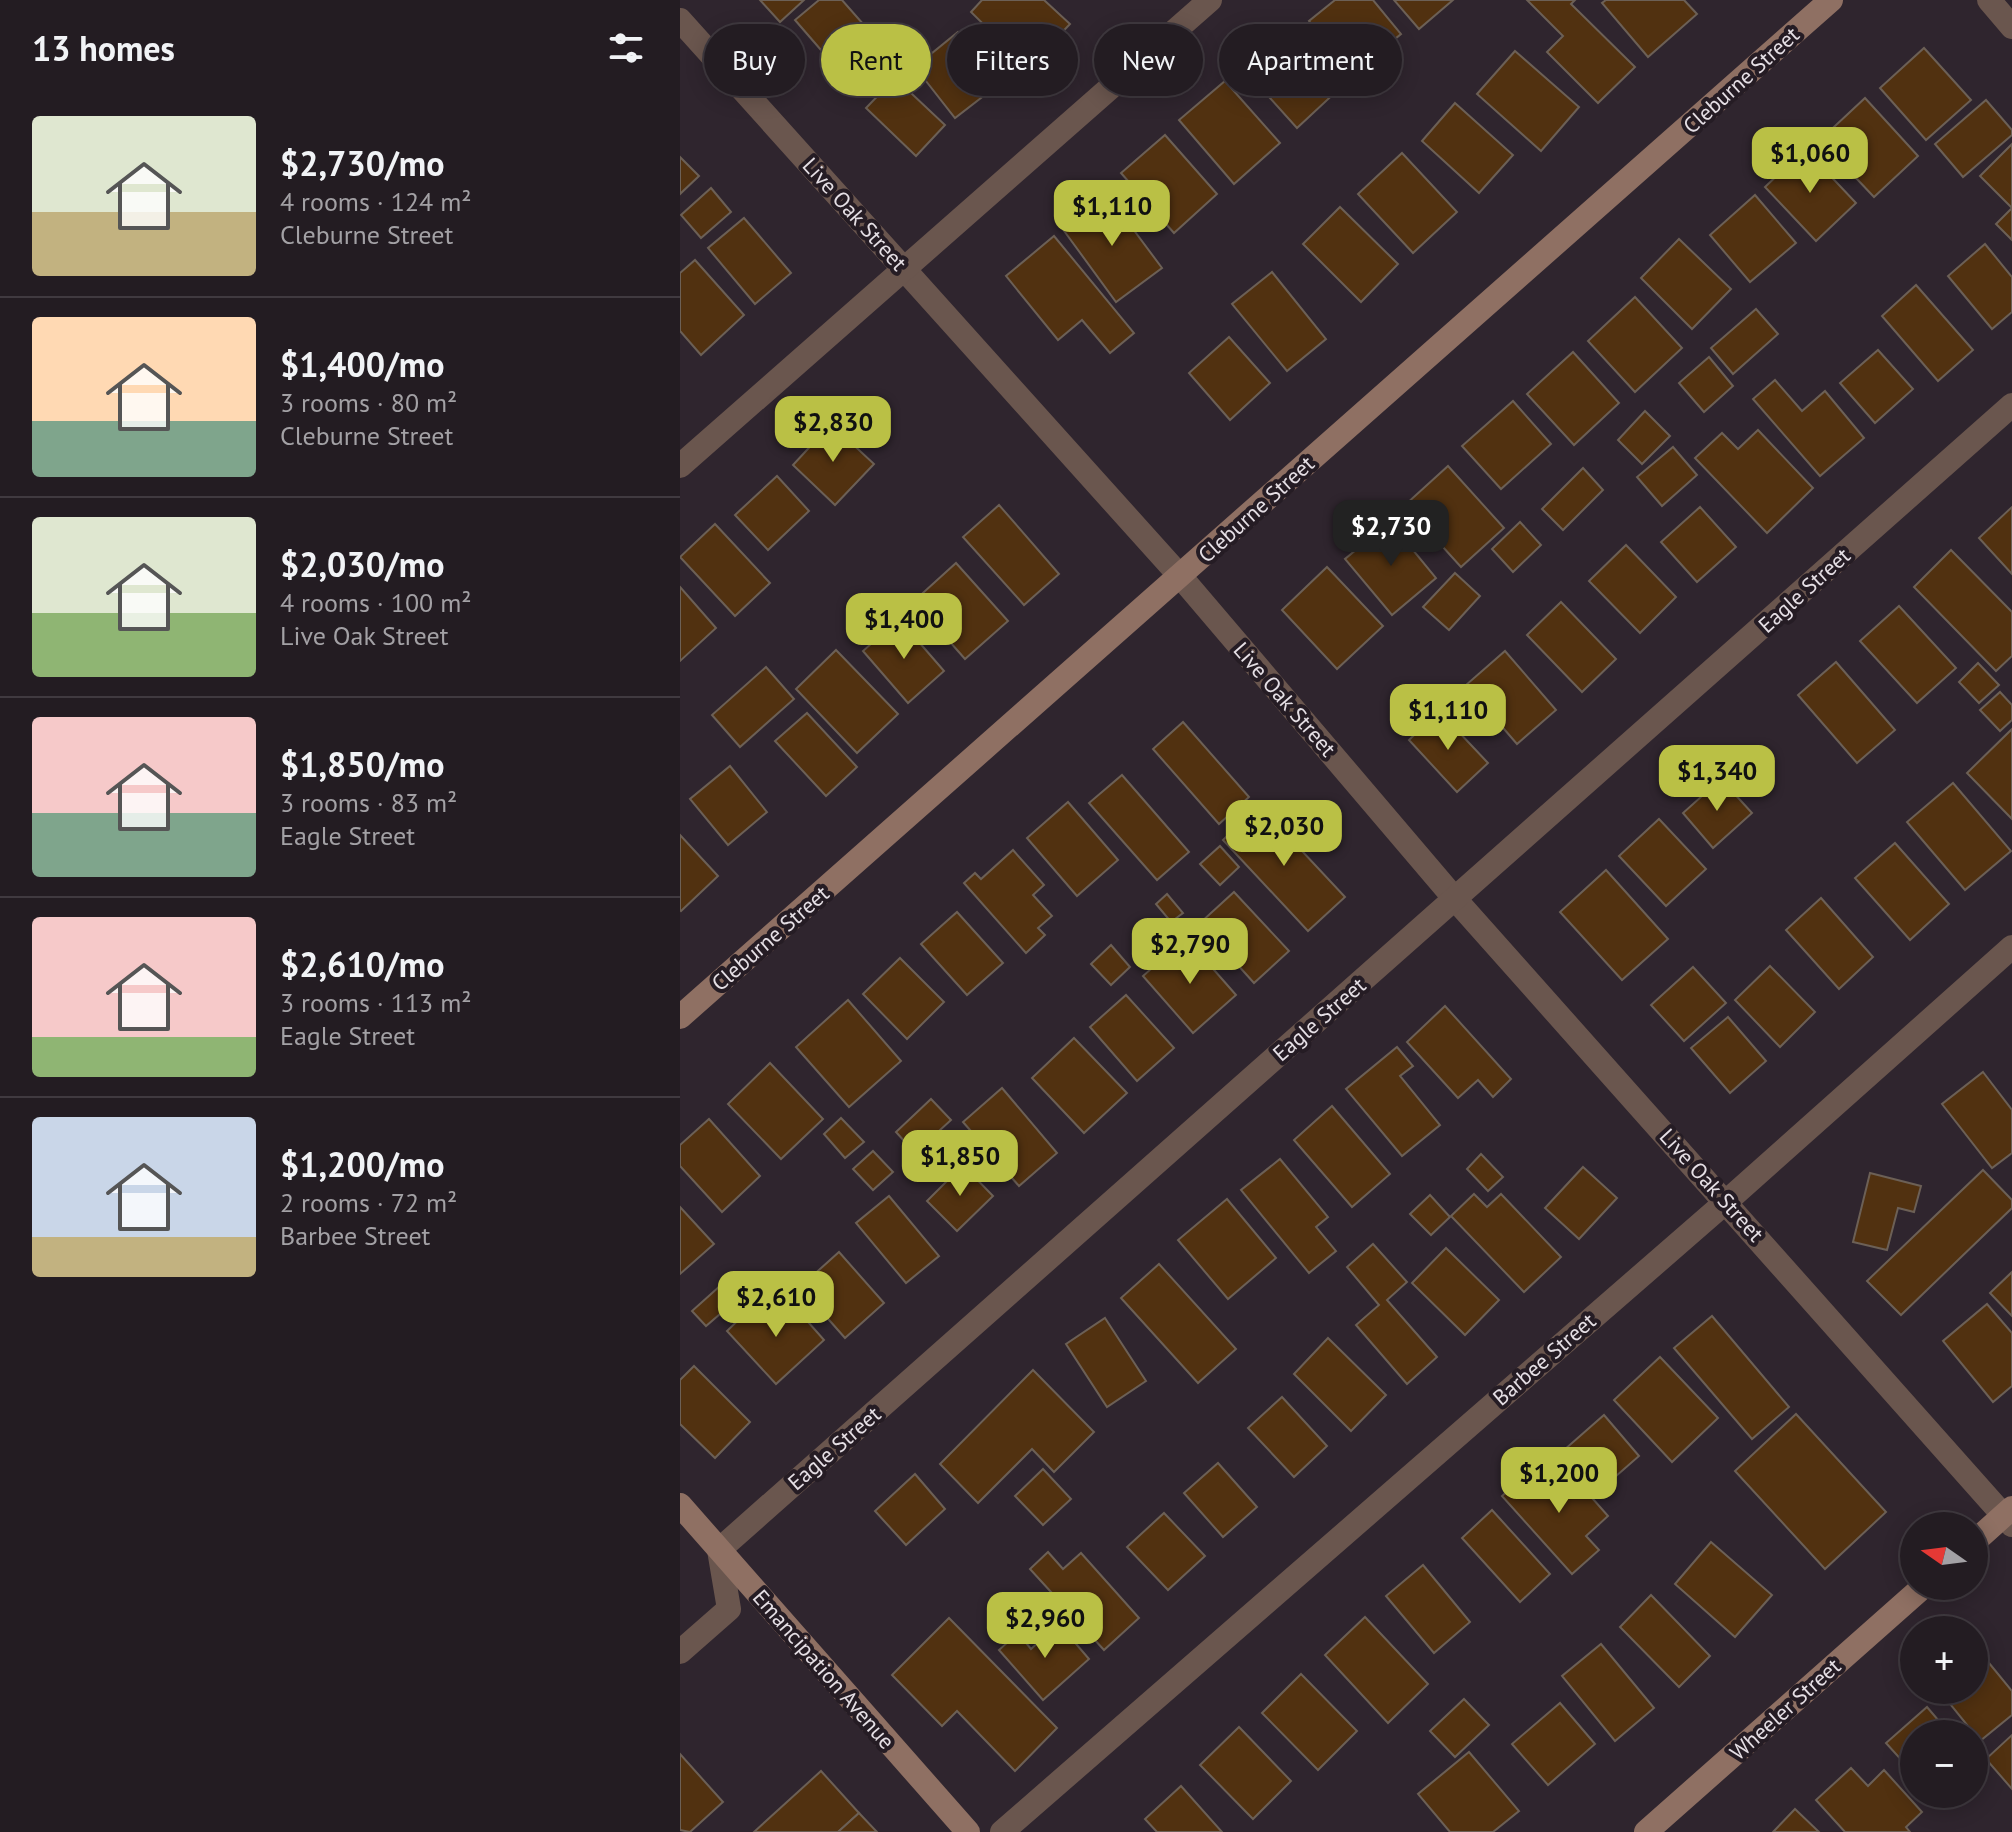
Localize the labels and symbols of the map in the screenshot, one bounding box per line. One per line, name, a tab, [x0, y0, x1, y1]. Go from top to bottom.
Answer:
street label: Cleburne Street	[1677, 20, 1805, 139]
pin: $1,060	[1745, 127, 1875, 195]
street label: Live Oak Street	[797, 152, 913, 277]
pin: $1,110	[1047, 180, 1177, 248]
pin: $2,830	[768, 396, 898, 464]
street label: Cleburne Street	[1192, 449, 1320, 568]
pin: $2,730	[1326, 500, 1456, 568]
street label: Eagle Street	[1752, 541, 1856, 639]
pin: $1,400	[839, 593, 969, 661]
street label: Live Oak Street	[1228, 636, 1343, 762]
pin: $1,110	[1383, 684, 1513, 752]
pin: $1,340	[1652, 745, 1782, 813]
pin: $2,030	[1219, 800, 1349, 868]
street label: Cleburne Street	[705, 879, 835, 997]
pin: $2,790	[1125, 918, 1255, 986]
street label: Eagle Street	[1267, 971, 1372, 1067]
street label: Live Oak Street	[1654, 1123, 1770, 1248]
pin: $1,850	[895, 1130, 1025, 1198]
pin: $2,610	[711, 1271, 841, 1339]
street label: Barbee Street	[1487, 1306, 1602, 1411]
street label: Eagle Street	[782, 1400, 887, 1496]
pin: $1,200	[1494, 1447, 1624, 1515]
north arrow	[1900, 1512, 1988, 1600]
street label: Emancipation Avenue	[747, 1583, 901, 1755]
pin: $2,960	[980, 1592, 1110, 1660]
street label: Wheeler Street	[1724, 1652, 1847, 1766]

